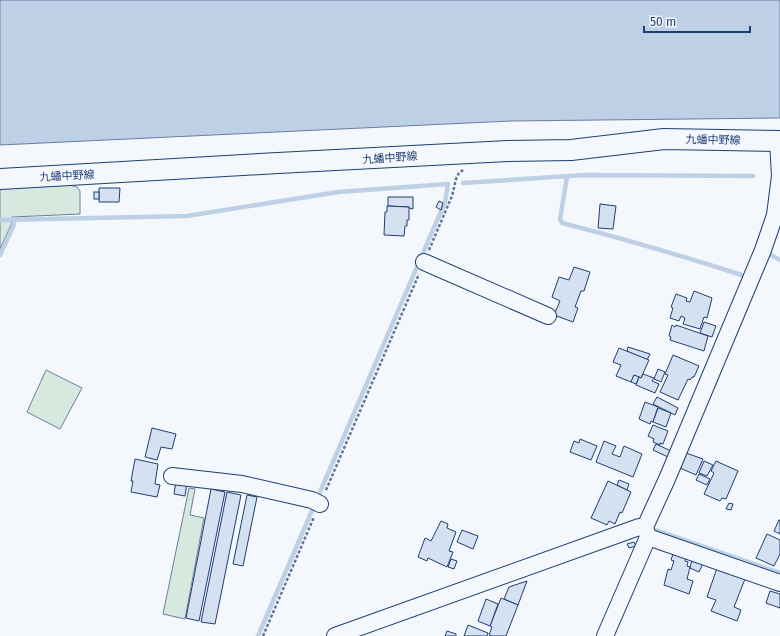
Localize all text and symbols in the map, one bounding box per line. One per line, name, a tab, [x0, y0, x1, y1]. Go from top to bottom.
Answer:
scale bar	[644, 8, 750, 34]
text: 50 m	[650, 15, 676, 29]
street label: 九蟠中野線	[685, 133, 741, 147]
street label: 九蟠中野線	[362, 150, 418, 166]
street label: 九蟠中野線	[39, 168, 95, 184]

